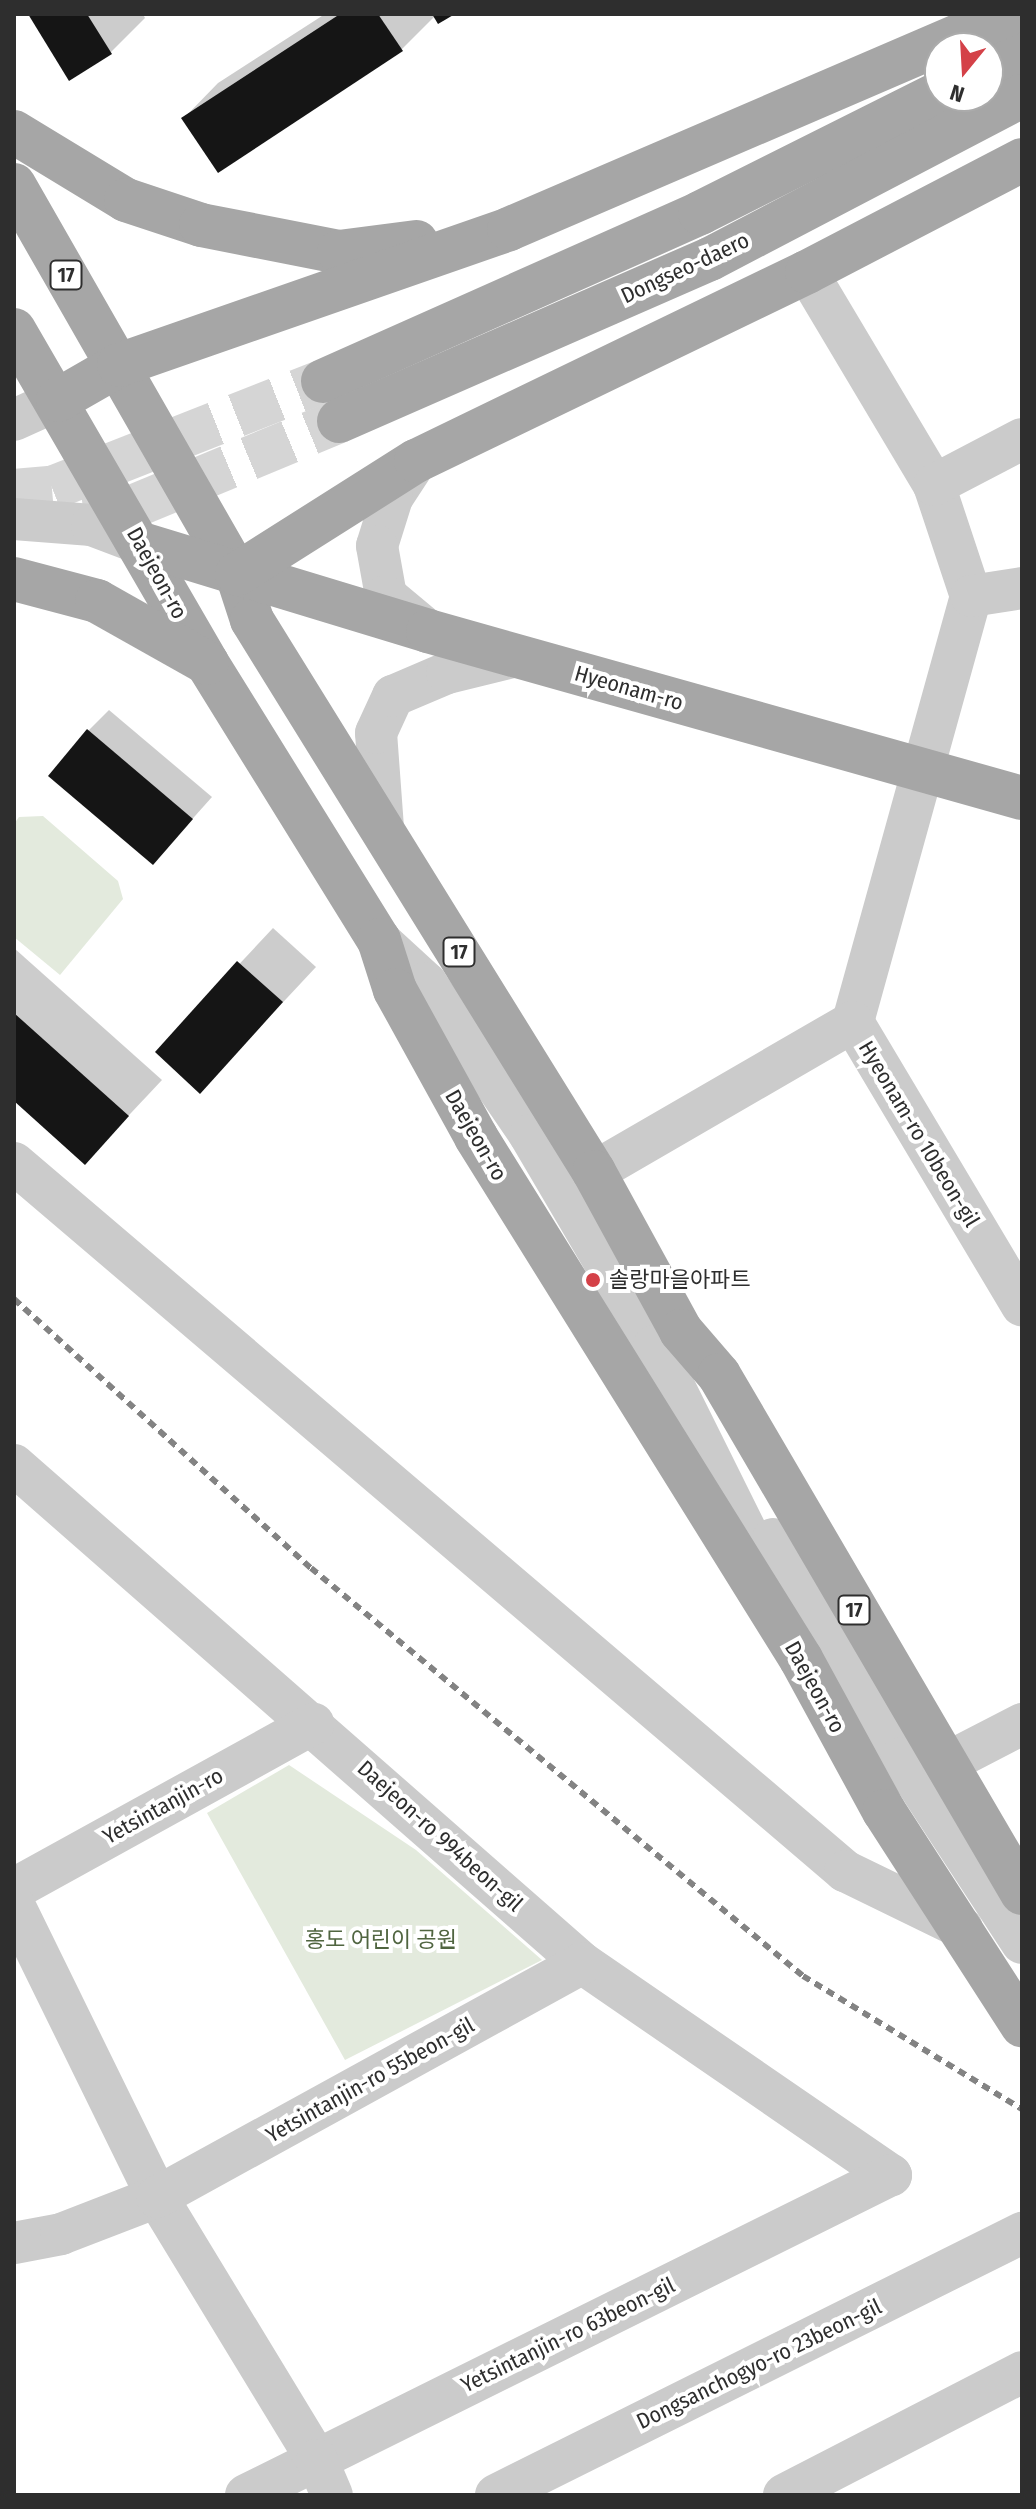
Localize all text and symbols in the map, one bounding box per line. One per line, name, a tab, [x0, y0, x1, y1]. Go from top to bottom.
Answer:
north arrow	[924, 32, 1004, 112]
text: N	[947, 79, 967, 108]
street label: Dongseo-daero	[617, 227, 753, 309]
road number: 17	[48, 259, 84, 291]
street label: Daejeon-ro	[121, 523, 193, 623]
street label: Hyeonam-ro	[572, 660, 686, 716]
road number: 17	[441, 936, 477, 968]
street label: Hyeonam-ro 10beon-gil	[853, 1036, 985, 1232]
street label: Daejeon-ro	[439, 1085, 513, 1185]
place label: 솔랑마을아파트	[609, 1267, 751, 1293]
marker: 솔랑마을아파트	[584, 1271, 602, 1289]
road number: 17	[836, 1594, 872, 1626]
street label: Daejeon-ro	[779, 1637, 851, 1737]
street label: Daejeon-ro 994beon-gil	[352, 1755, 528, 1917]
street label: Yetsintanjin-ro	[98, 1762, 228, 1850]
park label: 홍도 어린이 공원	[305, 1927, 457, 1953]
street label: Yetsintanjin-ro 55beon-gil	[261, 2012, 479, 2148]
street label: Yetsintanjin-ro 63beon-gil	[457, 2272, 679, 2398]
street label: Dongsanchogyo-ro 23beon-gil	[632, 2293, 886, 2435]

